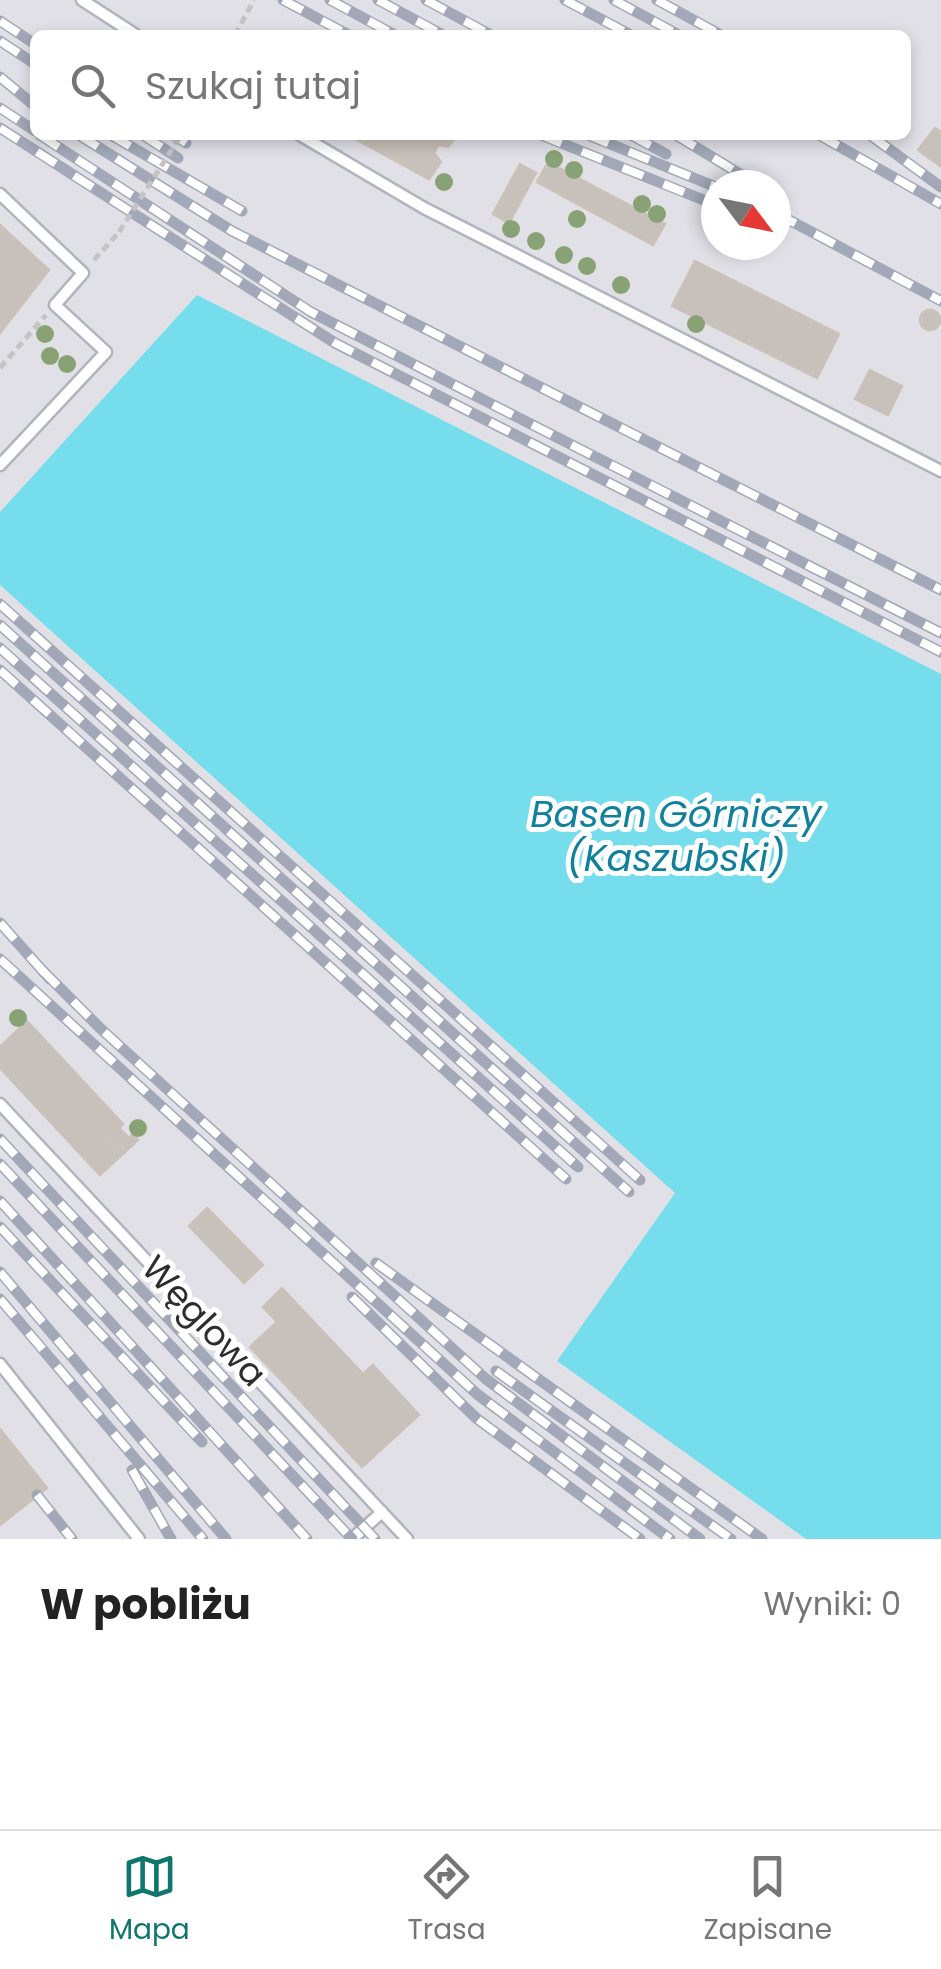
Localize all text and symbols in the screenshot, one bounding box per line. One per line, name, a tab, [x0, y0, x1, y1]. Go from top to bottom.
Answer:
search box	[30, 30, 911, 140]
icon: search	[65, 58, 120, 113]
text: Szukaj tutaj	[145, 59, 361, 112]
north arrow	[701, 170, 791, 260]
water label: Basen Górniczy (Kaszubski)	[530, 787, 823, 884]
street label: Węglowa	[131, 1244, 278, 1397]
text: W pobliżu	[40, 1575, 251, 1634]
text: Wyniki: 0	[764, 1581, 901, 1626]
tab: Mapa	[109, 1849, 190, 1951]
tab: Trasa	[408, 1849, 486, 1951]
tab: Zapisane	[703, 1849, 832, 1951]

